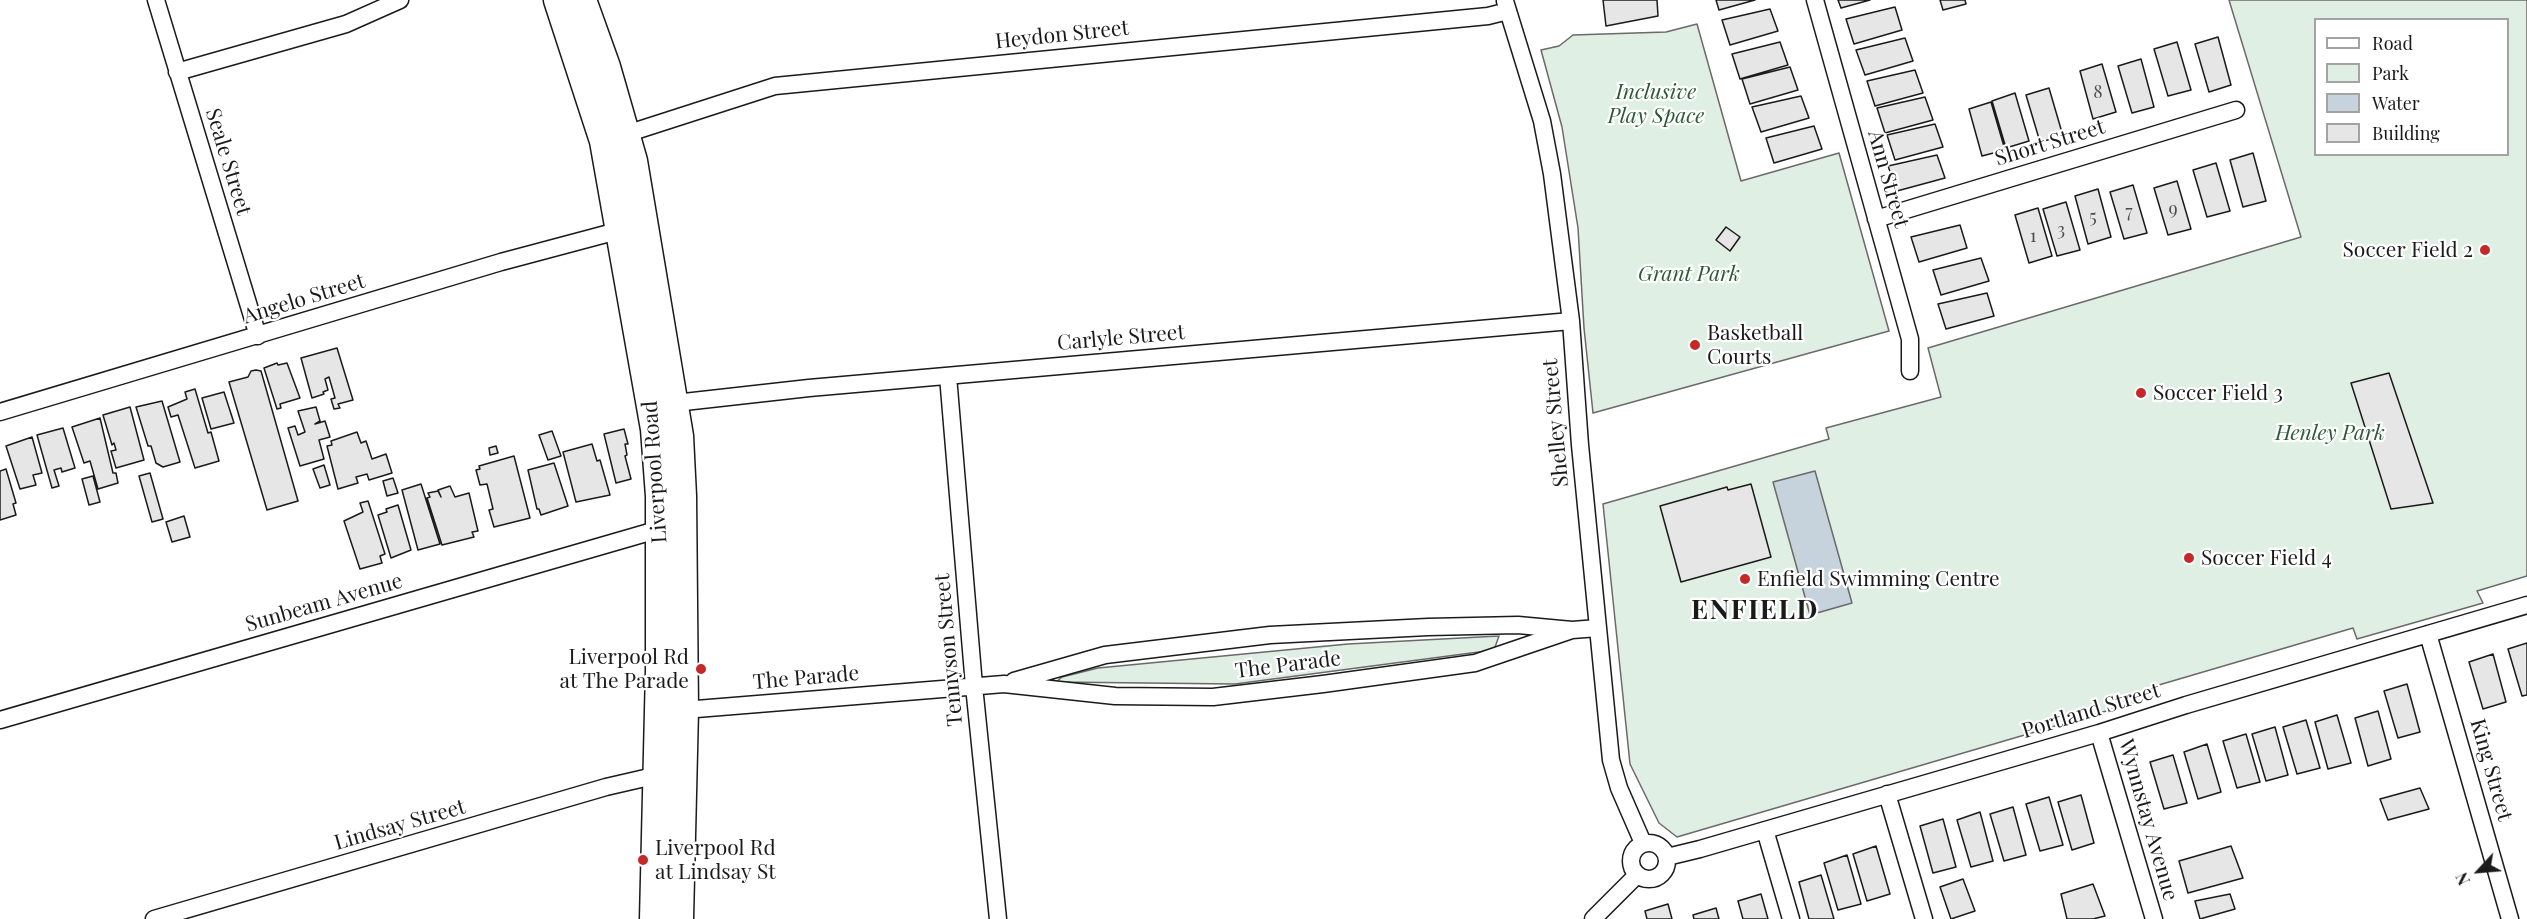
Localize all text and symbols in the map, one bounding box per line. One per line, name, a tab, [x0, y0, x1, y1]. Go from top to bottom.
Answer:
street label: Heydon Street	[994, 15, 1130, 55]
legend	[2314, 18, 2509, 156]
text: Road	[2372, 31, 2413, 55]
text: Park	[2372, 61, 2409, 85]
park label: Inclusive Play Space	[1608, 79, 1704, 129]
house number: 8	[2093, 81, 2103, 103]
text: Water	[2372, 91, 2420, 115]
street label: Seale Street	[200, 105, 256, 219]
street label: Short Street	[1992, 114, 2108, 172]
text: Building	[2372, 121, 2440, 145]
street label: Ann Street	[1862, 128, 1914, 230]
house number: 9	[2168, 198, 2178, 220]
house number: 7	[2125, 201, 2133, 223]
house number: 5	[2089, 206, 2097, 228]
house number: 3	[2057, 219, 2065, 241]
house number: 1	[2030, 225, 2036, 247]
place label: Soccer Field 2	[2343, 237, 2473, 263]
marker: Soccer Field 2	[2478, 243, 2492, 257]
park label: Grant Park	[1638, 261, 1740, 287]
street label: Angelo Street	[240, 269, 368, 329]
street label: Carlyle Street	[1056, 320, 1186, 356]
place label: Basketball Courts	[1707, 320, 1803, 370]
marker: Basketball Courts	[1688, 338, 1702, 352]
street label: Shelley Street	[1538, 358, 1574, 488]
place label: Soccer Field 3	[2153, 380, 2283, 406]
marker: Soccer Field 3	[2134, 386, 2148, 400]
street label: Liverpool Road	[637, 400, 673, 544]
park label: Henley Park	[2275, 420, 2385, 446]
place label: Soccer Field 4	[2201, 545, 2332, 571]
marker: Soccer Field 4	[2182, 551, 2196, 565]
place label: Enfield Swimming Centre	[1757, 566, 2000, 592]
street label: Sunbeam Avenue	[243, 569, 405, 637]
marker: Enfield Swimming Centre	[1738, 572, 1752, 586]
street label: Tennyson Street	[930, 573, 968, 727]
district label: ENFIELD	[1691, 595, 1819, 627]
place label: Liverpool Rd at The Parade	[560, 644, 689, 694]
street label: The Parade	[1234, 646, 1342, 684]
street label: The Parade	[752, 661, 860, 695]
marker: Liverpool Rd at The Parade	[694, 662, 708, 676]
street label: Portland Street	[2019, 678, 2163, 744]
street label: King Street	[2464, 716, 2518, 824]
street label: Wynnstay Avenue	[2113, 736, 2183, 904]
street label: Lindsay Street	[332, 794, 468, 856]
place label: Liverpool Rd at Lindsay St	[655, 835, 776, 885]
north arrow	[2449, 841, 2509, 901]
marker: Liverpool Rd at Lindsay St	[636, 853, 650, 867]
text: N	[2450, 869, 2474, 889]

